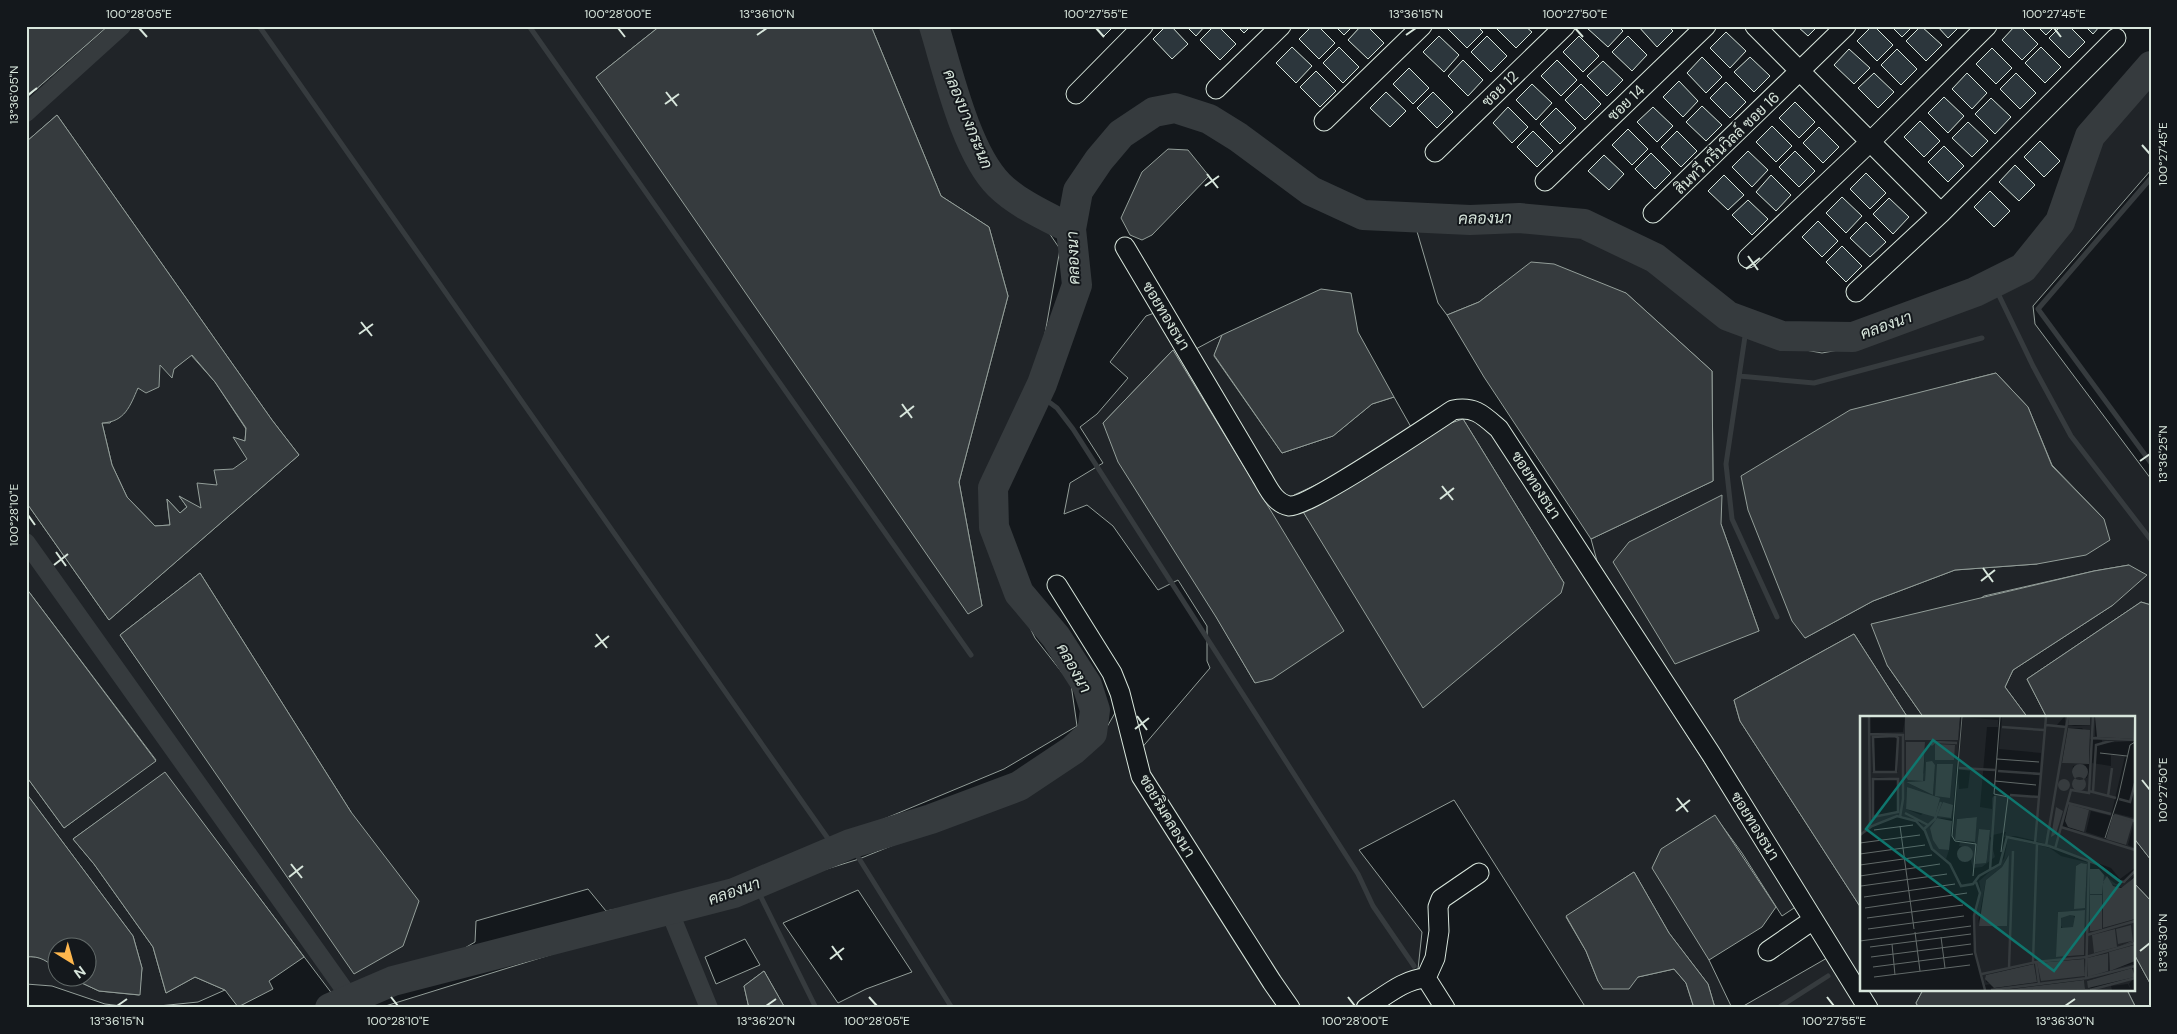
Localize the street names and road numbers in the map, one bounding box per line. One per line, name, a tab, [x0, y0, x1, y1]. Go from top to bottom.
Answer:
street label: ซอย 12	[1477, 67, 1523, 111]
street label: ซอย 14	[1603, 80, 1649, 126]
street label: สินทวี กรีนวิลล์ ซอย 16	[1670, 88, 1784, 198]
street label: ซอยทองธนา	[1138, 278, 1194, 354]
street label: ซอยทองธนา	[1507, 447, 1565, 523]
street label: ซอยริมคลองนา	[1134, 771, 1200, 861]
street label: ซอยทองธนา	[1726, 788, 1784, 864]

